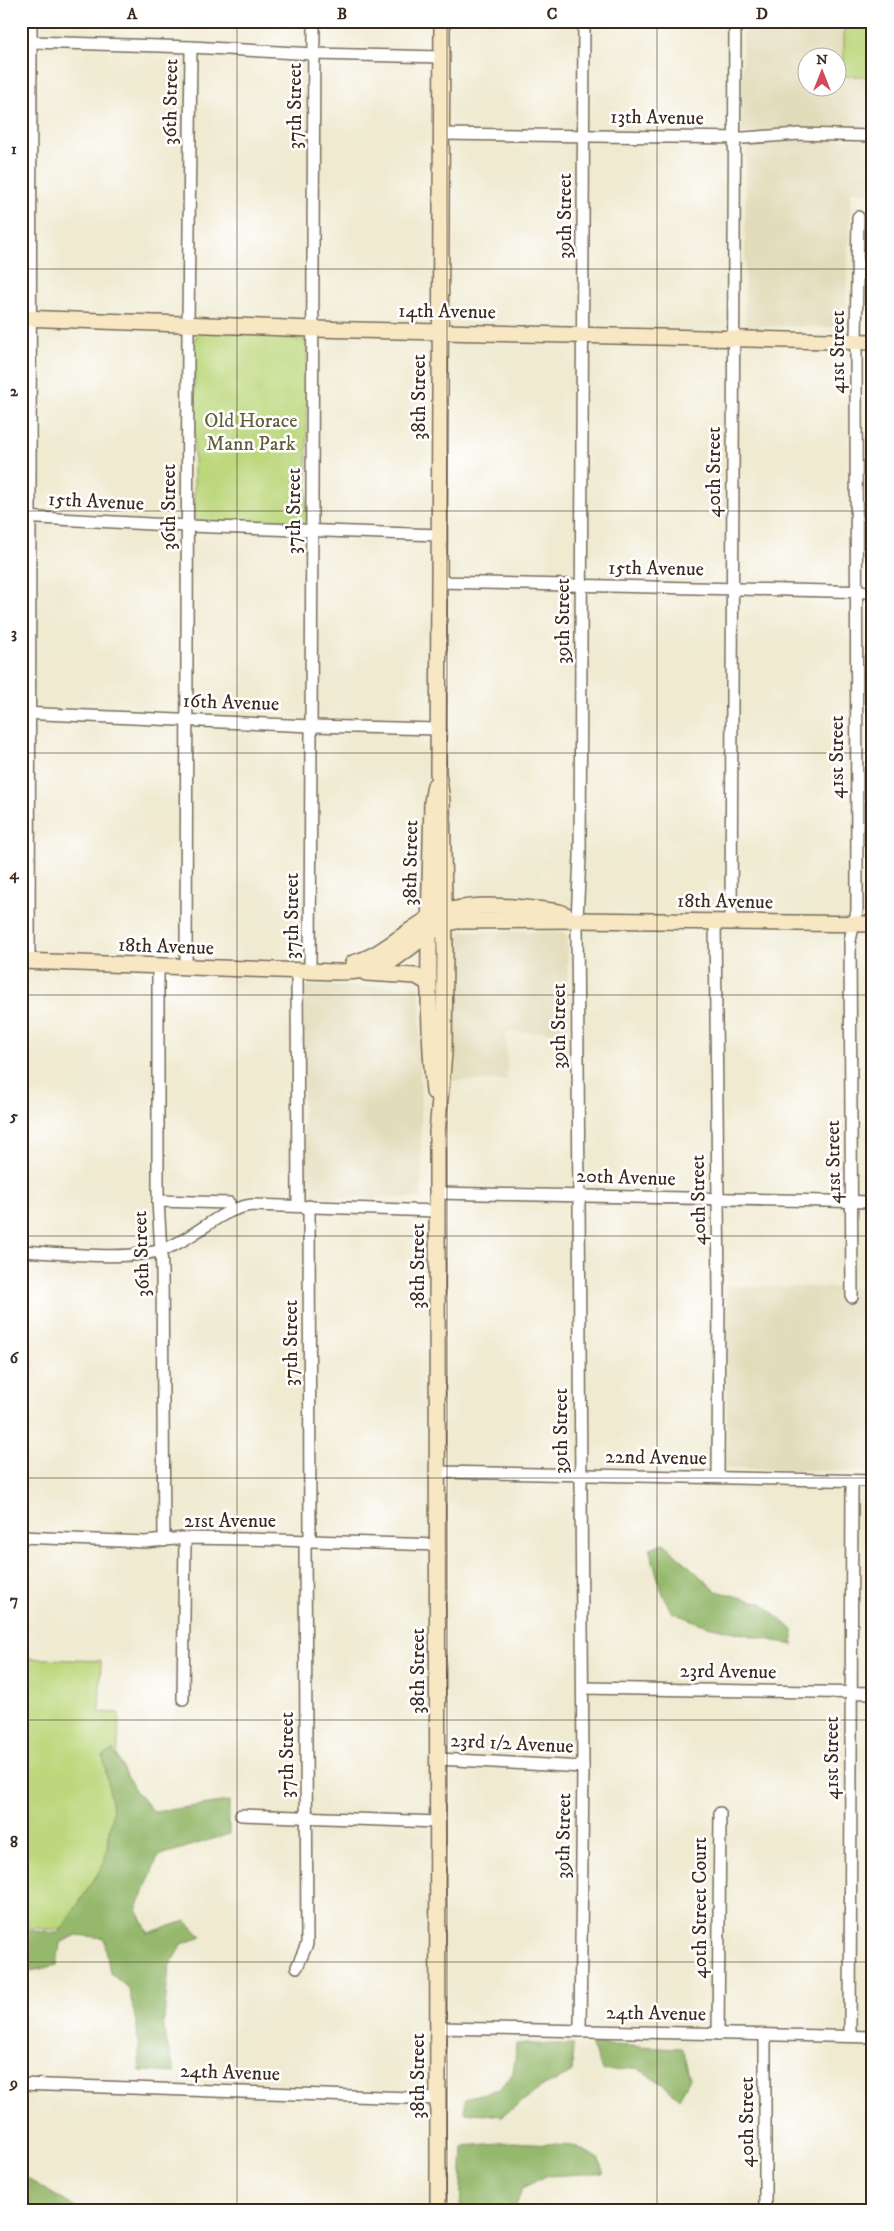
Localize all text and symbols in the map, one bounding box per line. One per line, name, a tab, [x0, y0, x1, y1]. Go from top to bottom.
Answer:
text: A	[126, 4, 138, 24]
text: B	[337, 4, 347, 24]
text: C	[547, 4, 557, 24]
text: D	[756, 4, 768, 24]
north arrow	[796, 48, 846, 98]
text: N	[816, 51, 828, 69]
street label: 36th Street	[158, 59, 184, 145]
street label: 37th Street	[283, 63, 308, 149]
street label: 13th Avenue	[610, 105, 704, 131]
text: 1	[11, 139, 17, 159]
street label: 39th Street	[553, 173, 578, 259]
street label: 14th Avenue	[398, 299, 496, 325]
street label: 41st Street	[826, 310, 851, 394]
street label: 38th Street	[407, 354, 432, 440]
text: 2	[10, 381, 19, 401]
park label: Old Horace Mann Park	[204, 409, 298, 457]
street label: 40th Street	[702, 427, 727, 517]
street label: 36th Street	[157, 464, 182, 550]
street label: 37th Street	[282, 468, 307, 554]
street label: 15th Avenue	[47, 487, 145, 517]
street label: 15th Avenue	[608, 556, 704, 582]
street label: 39th Street	[551, 578, 576, 664]
text: 3	[11, 623, 17, 643]
street label: 16th Avenue	[182, 689, 280, 717]
street label: 41st Street	[825, 715, 850, 799]
street label: 38th Street	[398, 820, 424, 906]
text: 4	[8, 864, 19, 884]
street label: 37th Street	[280, 873, 305, 959]
street label: 18th Avenue	[677, 889, 773, 915]
street label: 18th Avenue	[117, 933, 215, 961]
street label: 39th Street	[547, 983, 572, 1069]
text: 5	[9, 1106, 18, 1126]
street label: 41st Street	[821, 1120, 847, 1204]
street label: 40th Street	[686, 1154, 712, 1246]
street label: 20th Avenue	[576, 1164, 676, 1192]
street label: 36th Street	[128, 1210, 156, 1298]
street label: 38th Street	[406, 1223, 431, 1309]
street label: 37th Street	[279, 1300, 304, 1386]
text: 6	[10, 1348, 20, 1368]
street label: 39th Street	[549, 1388, 574, 1474]
street label: 22nd Avenue	[605, 1445, 707, 1471]
street label: 21st Avenue	[184, 1509, 276, 1534]
text: 7	[10, 1590, 18, 1610]
street label: 38th Street	[406, 1628, 431, 1714]
street label: 23rd Avenue	[679, 1659, 777, 1685]
street label: 37th Street	[275, 1712, 300, 1798]
street label: 41st Street	[820, 1716, 845, 1800]
street label: 23rd 1/2 Avenue	[450, 1728, 574, 1760]
street label: 39th Street	[551, 1793, 577, 1879]
text: 8	[10, 1832, 18, 1852]
street label: 40th Street Court	[688, 1837, 713, 1979]
street label: 24th Avenue	[606, 2001, 706, 2027]
street label: 38th Street	[406, 2033, 431, 2119]
street label: 24th Avenue	[180, 2059, 280, 2087]
text: 9	[9, 2073, 18, 2093]
street label: 40th Street	[735, 2077, 760, 2167]

